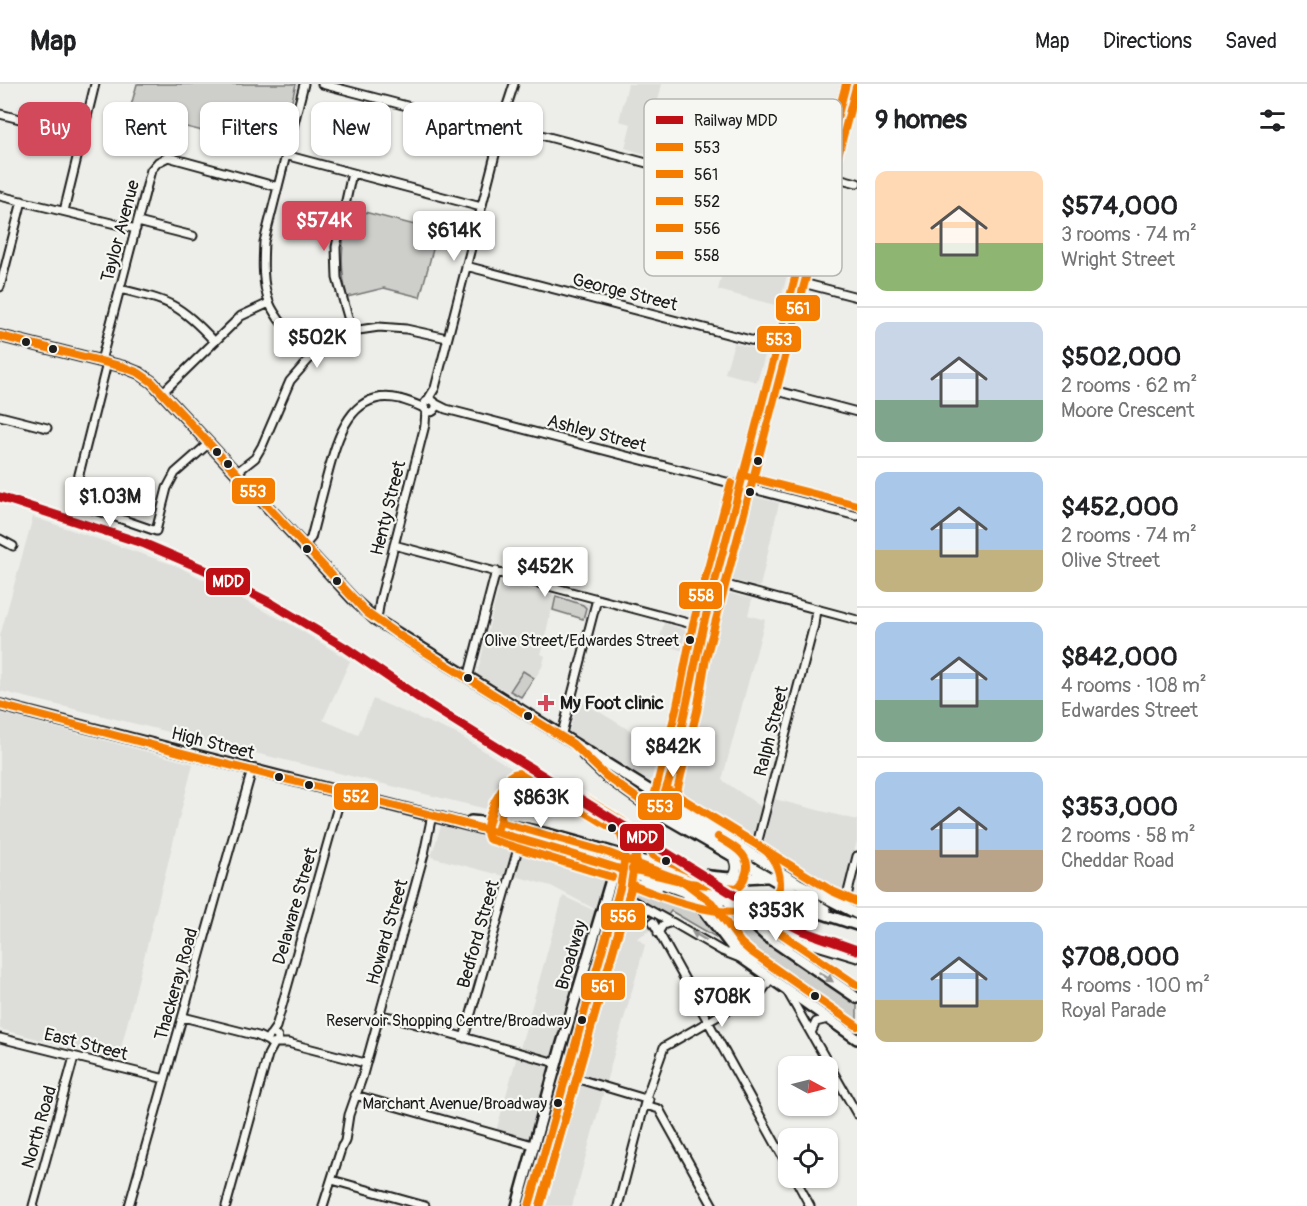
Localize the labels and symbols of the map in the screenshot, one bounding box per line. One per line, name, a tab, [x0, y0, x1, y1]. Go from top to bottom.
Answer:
legend	[644, 99, 842, 276]
text: Railway MDD	[694, 111, 778, 131]
text: 553	[694, 138, 720, 158]
text: 561	[694, 165, 718, 185]
street label: Taylor Avenue	[96, 178, 145, 285]
text: 552	[694, 192, 720, 212]
pin: $574K	[282, 201, 366, 252]
pin: $614K	[412, 211, 496, 262]
text: 556	[694, 219, 721, 239]
text: 558	[694, 246, 719, 266]
street label: George Street	[570, 268, 681, 317]
line badge: 561	[775, 294, 821, 322]
text: 561	[786, 299, 810, 319]
pin: $502K	[275, 318, 359, 369]
line badge: 553	[756, 325, 802, 353]
text: 553	[766, 330, 792, 350]
unlabelled marker	[20, 336, 32, 348]
unlabelled marker	[47, 343, 59, 355]
street label: Ashley Street	[545, 409, 650, 458]
unlabelled marker	[211, 446, 223, 458]
unlabelled marker	[752, 455, 764, 467]
unlabelled marker	[222, 458, 234, 470]
street label: Henty Street	[366, 458, 412, 558]
pin: $1.03M	[61, 477, 159, 528]
line badge: 553	[231, 477, 276, 505]
text: 553	[240, 482, 266, 502]
unlabelled marker	[744, 486, 756, 498]
unlabelled marker	[301, 543, 313, 555]
pin: $452K	[503, 547, 587, 598]
line badge: MDD	[205, 567, 251, 596]
text: MDD	[212, 572, 244, 592]
unlabelled marker	[331, 575, 343, 587]
line badge: 558	[678, 581, 723, 610]
text: 558	[688, 586, 714, 606]
place label: Olive Street/Edwardes Street	[484, 631, 680, 651]
marker: Olive Street/Edwardes Street	[684, 634, 696, 646]
unlabelled marker	[462, 672, 474, 684]
street label: Ralph Street	[749, 683, 794, 779]
place label: My Foot clinic	[560, 692, 664, 715]
marker: My Foot clinic	[537, 694, 555, 712]
unlabelled marker	[522, 710, 534, 722]
street label: High Street	[169, 722, 258, 765]
pin: $842K	[631, 727, 715, 778]
unlabelled marker	[273, 771, 285, 783]
pin: $863K	[499, 778, 583, 829]
unlabelled marker	[303, 779, 315, 791]
line badge: 552	[333, 782, 379, 811]
text: 552	[343, 787, 369, 807]
line badge: 553	[637, 792, 683, 821]
text: 553	[647, 797, 673, 817]
unlabelled marker	[606, 822, 618, 834]
line badge: MDD	[619, 823, 665, 852]
text: MDD	[626, 828, 658, 848]
street label: Delaware Street	[268, 844, 323, 967]
unlabelled marker	[660, 855, 672, 867]
street label: Howard Street	[361, 876, 414, 988]
street label: Bedford Street	[452, 877, 505, 991]
pin: $353K	[734, 891, 818, 942]
line badge: 556	[600, 902, 646, 931]
text: 556	[610, 907, 636, 927]
street label: Broadway	[551, 917, 592, 993]
street label: Thackeray Road	[149, 925, 204, 1043]
one-way arrow	[690, 932, 707, 942]
one-way arrow	[818, 971, 834, 982]
line badge: 561	[580, 972, 626, 1001]
text: 561	[591, 977, 615, 997]
pin: $708K	[680, 977, 764, 1028]
unlabelled marker	[809, 990, 821, 1002]
place label: Reservoir Shopping Centre/Broadway	[326, 1011, 571, 1031]
marker: Reservoir Shopping Centre/Broadway	[576, 1014, 588, 1026]
street label: East Street	[41, 1023, 131, 1066]
north arrow	[778, 1056, 838, 1116]
street label: North Road	[17, 1083, 62, 1171]
place label: Marchant Avenue/Broadway	[363, 1094, 547, 1114]
marker: Marchant Avenue/Broadway	[552, 1097, 564, 1109]

